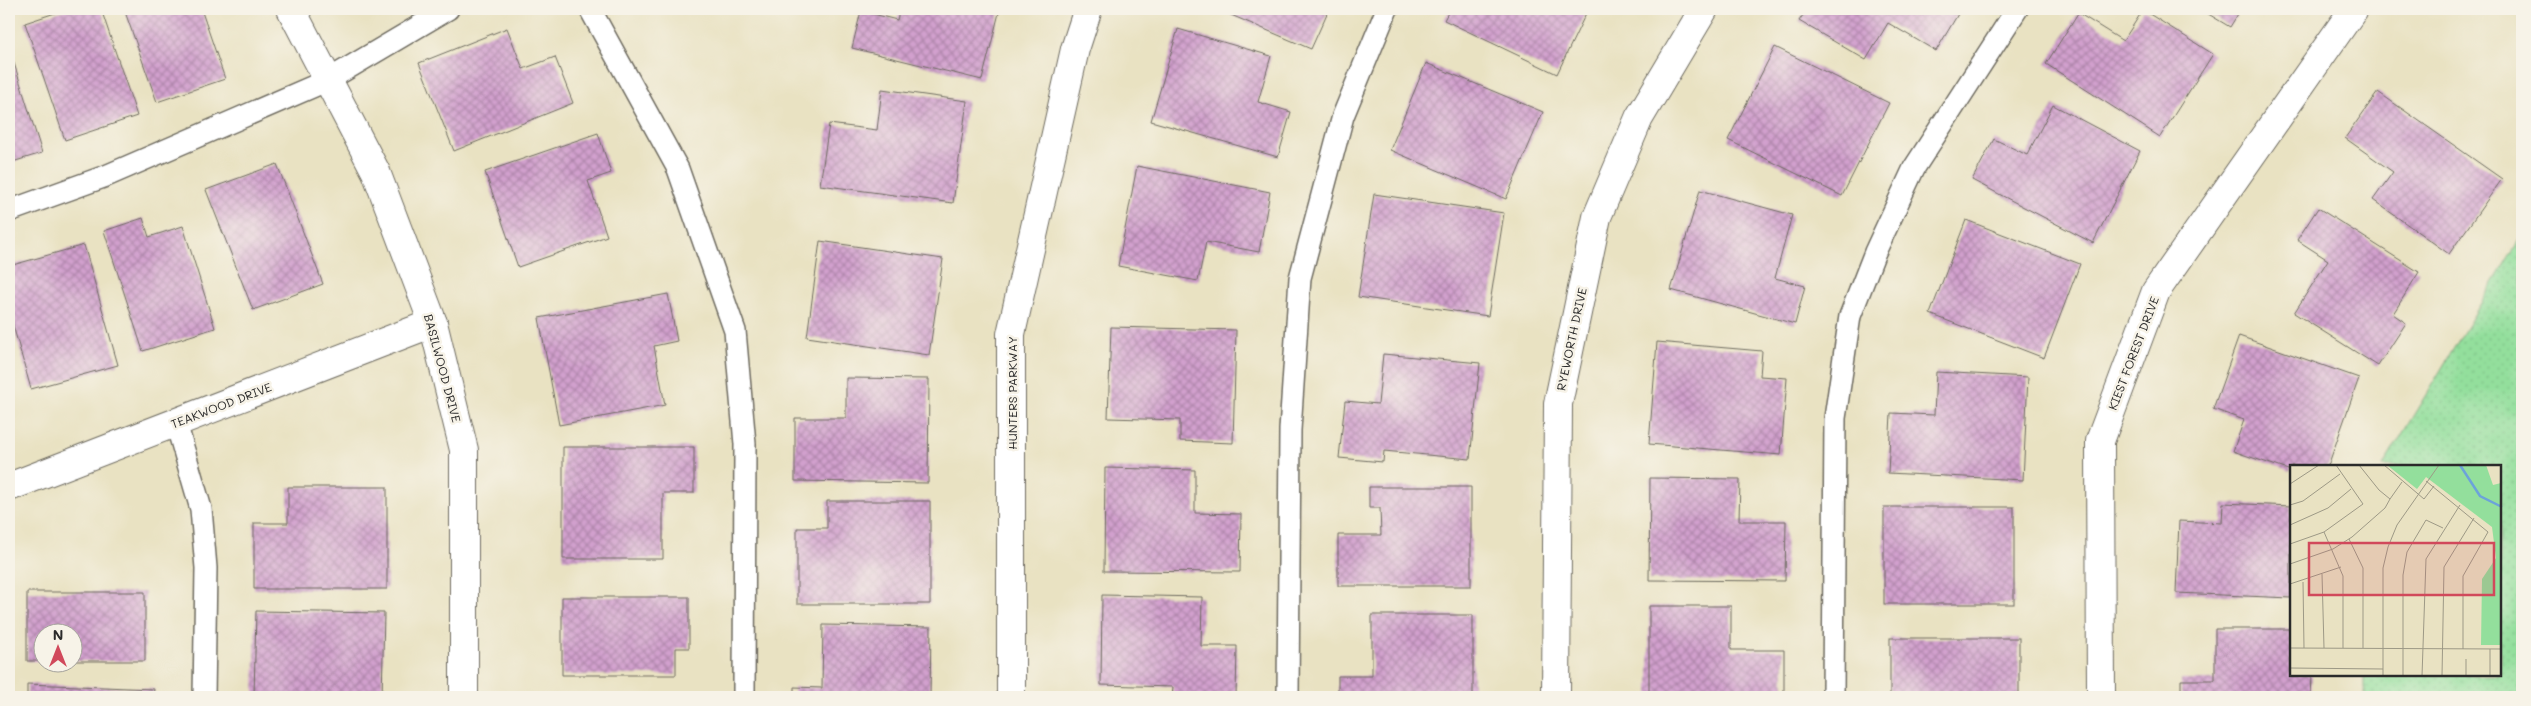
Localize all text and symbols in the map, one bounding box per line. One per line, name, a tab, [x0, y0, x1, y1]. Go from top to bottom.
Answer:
street label: RYEWORTH DRIVE	[1552, 286, 1590, 392]
street label: KIEST FOREST DRIVE	[2104, 294, 2162, 412]
street label: BASILWOOD DRIVE	[421, 312, 465, 424]
street label: HUNTERS PARKWAY	[1004, 336, 1020, 450]
street label: TEAKWOOD DRIVE	[168, 378, 274, 432]
inset map	[2290, 465, 2501, 676]
north arrow	[32, 624, 82, 674]
text: N	[53, 625, 63, 644]

